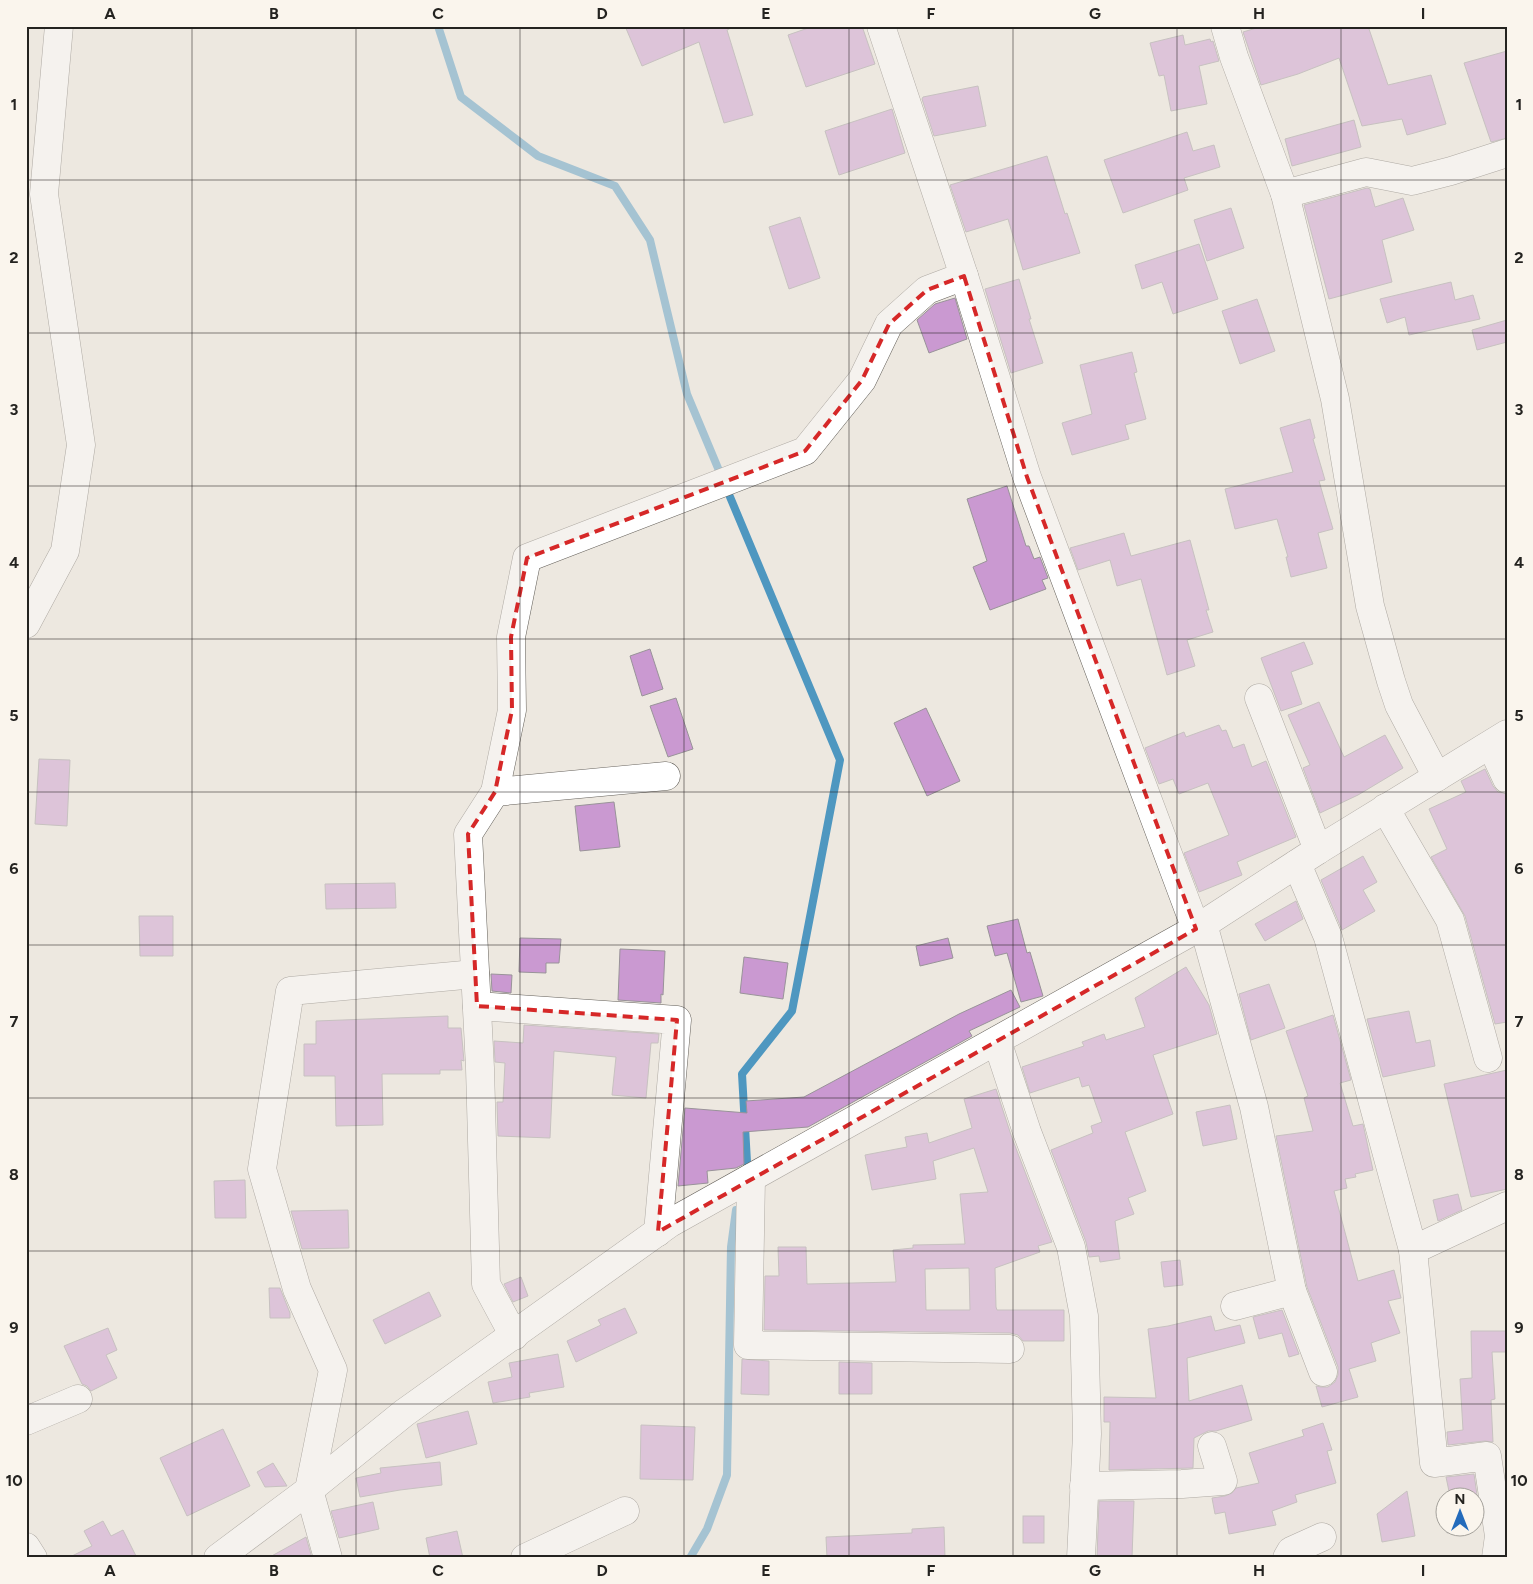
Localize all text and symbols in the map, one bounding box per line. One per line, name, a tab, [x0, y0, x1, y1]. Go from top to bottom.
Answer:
text: A	[104, 4, 116, 23]
text: B	[269, 4, 279, 23]
text: C	[432, 4, 444, 23]
text: D	[596, 4, 608, 23]
text: E	[761, 4, 771, 23]
text: F	[927, 4, 936, 23]
text: G	[1089, 4, 1101, 23]
text: H	[1253, 4, 1265, 23]
text: I	[1421, 4, 1425, 23]
text: 1	[11, 95, 17, 114]
text: 1	[1516, 95, 1522, 114]
text: 2	[9, 248, 19, 267]
text: 2	[1514, 248, 1524, 267]
text: 3	[10, 400, 19, 419]
text: 3	[1515, 400, 1524, 419]
text: 4	[9, 553, 19, 572]
text: 4	[1514, 553, 1524, 572]
text: 5	[9, 706, 19, 725]
text: 5	[1514, 706, 1524, 725]
text: 6	[9, 859, 19, 878]
text: 6	[1514, 859, 1524, 878]
text: 7	[10, 1012, 19, 1031]
text: 7	[1515, 1012, 1524, 1031]
text: 8	[9, 1165, 19, 1184]
text: 8	[1514, 1165, 1524, 1184]
text: 9	[9, 1318, 19, 1337]
text: 9	[1514, 1318, 1524, 1337]
text: 10	[5, 1471, 23, 1490]
text: 10	[1510, 1471, 1528, 1490]
north arrow	[1436, 1486, 1486, 1536]
text: N	[1455, 1491, 1465, 1508]
text: A	[104, 1561, 116, 1580]
text: B	[269, 1561, 279, 1580]
text: C	[432, 1561, 444, 1580]
text: D	[596, 1561, 608, 1580]
text: E	[761, 1561, 771, 1580]
text: F	[927, 1561, 936, 1580]
text: G	[1089, 1561, 1101, 1580]
text: H	[1253, 1561, 1265, 1580]
text: I	[1421, 1561, 1425, 1580]

